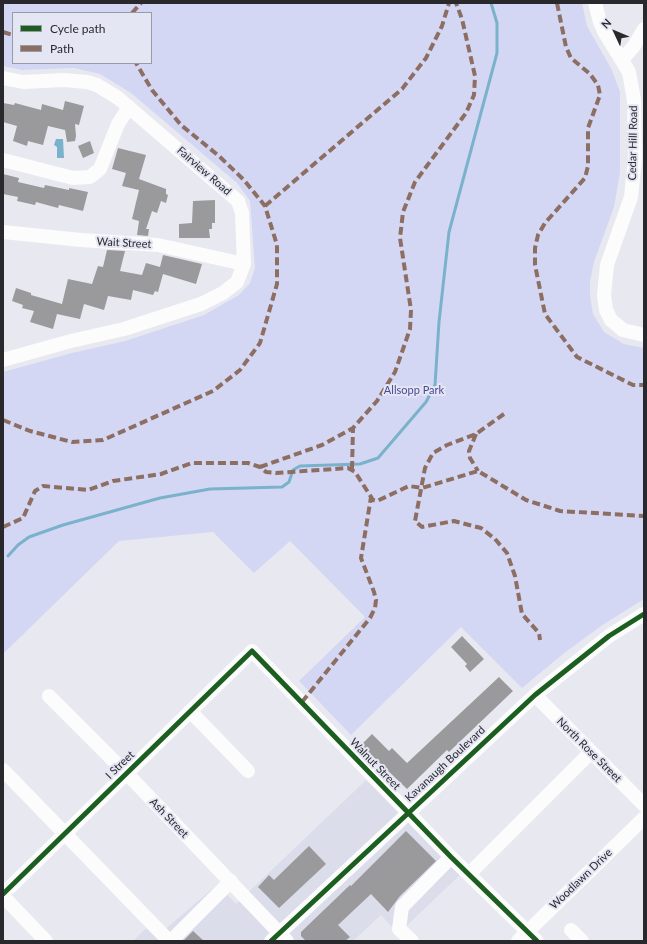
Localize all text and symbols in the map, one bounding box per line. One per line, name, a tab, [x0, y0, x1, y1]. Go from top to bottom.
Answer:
legend	[12, 12, 152, 64]
north arrow	[595, 12, 635, 52]
text: N	[598, 16, 614, 31]
text: Cycle path	[50, 21, 105, 36]
text: Path	[50, 41, 74, 56]
street label: Cedar Hill Road	[626, 105, 640, 181]
street label: Fairview Road	[174, 144, 234, 198]
street label: Wait Street	[96, 235, 152, 251]
park label: Allsopp Park	[384, 383, 444, 397]
street label: North Rose Street	[554, 715, 624, 785]
street label: Kavanaugh Boulevard	[402, 723, 488, 805]
street label: Walnut Street	[347, 735, 403, 793]
street label: I Street	[103, 748, 137, 782]
street label: Ash Street	[147, 795, 191, 841]
street label: Woodlawn Drive	[547, 846, 615, 912]

